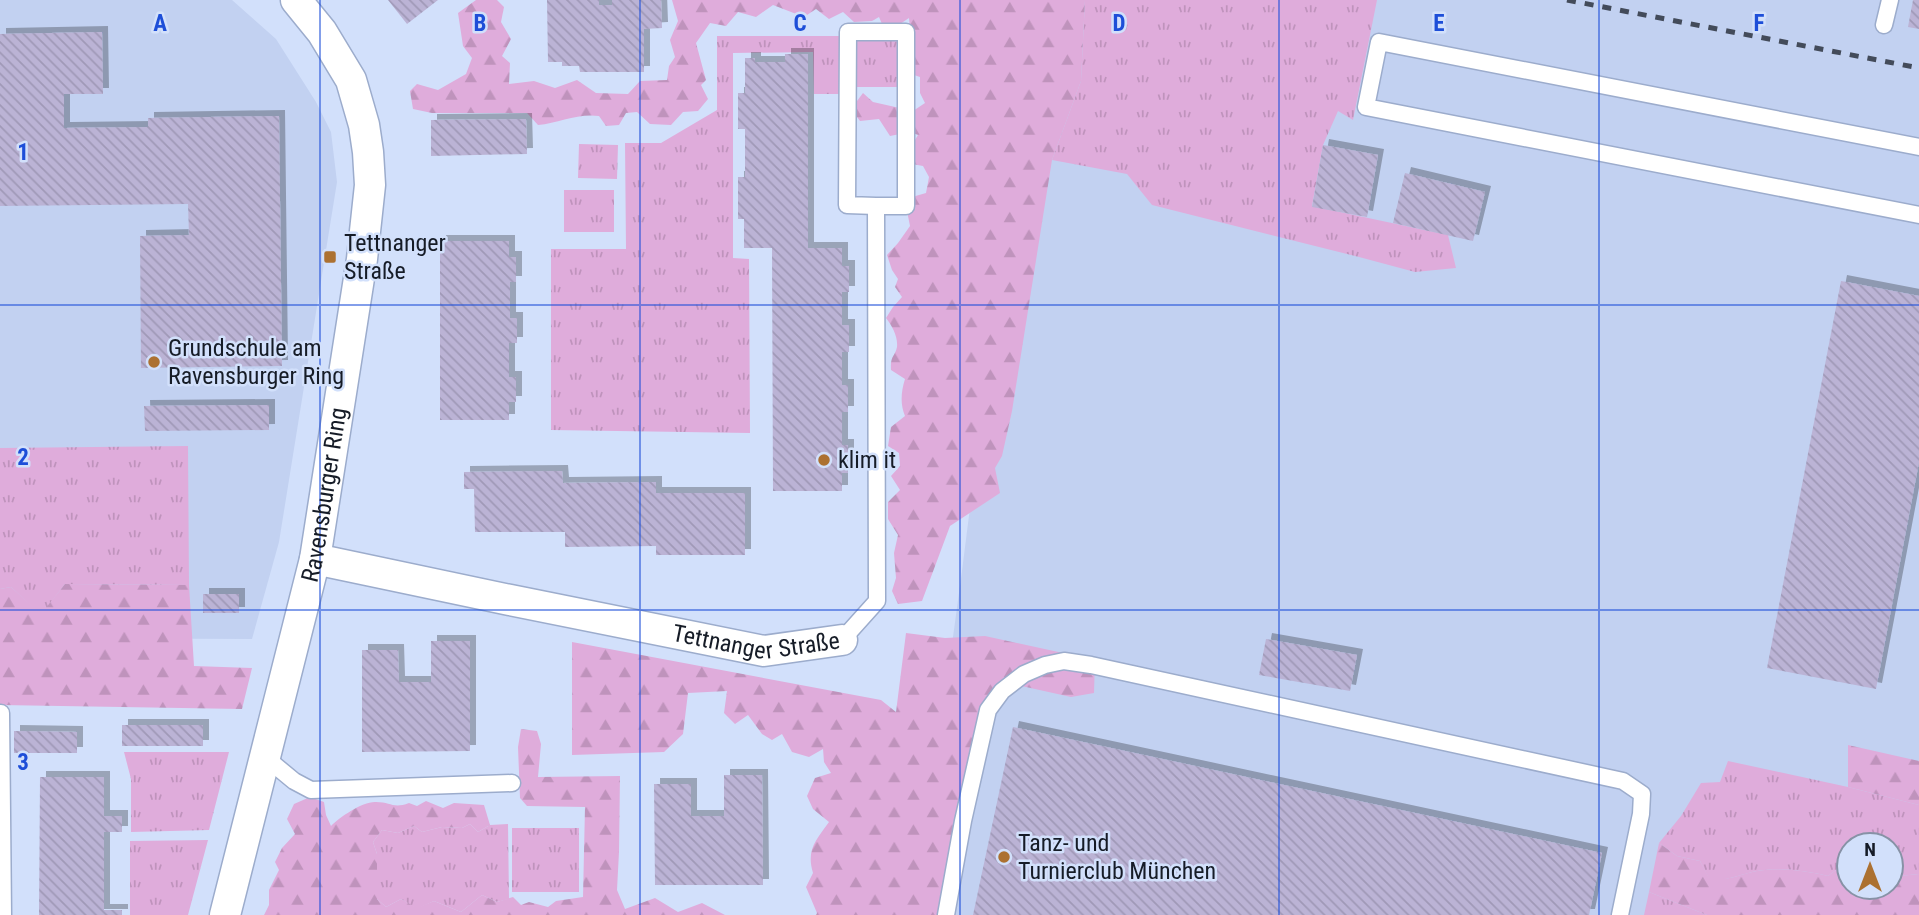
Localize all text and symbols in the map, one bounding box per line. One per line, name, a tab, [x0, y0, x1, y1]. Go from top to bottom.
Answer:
text: A	[153, 10, 167, 37]
text: B	[474, 10, 486, 37]
text: C	[793, 10, 807, 37]
text: D	[1113, 10, 1126, 37]
text: E	[1433, 10, 1445, 37]
text: F	[1754, 10, 1765, 37]
text: 1	[17, 139, 29, 166]
place label: Tettnanger Straße	[344, 229, 446, 285]
marker: Tettnanger Straße	[322, 249, 338, 265]
place label: Grundschule am Ravensburger Ring	[168, 334, 344, 390]
marker: Grundschule am Ravensburger Ring	[146, 354, 162, 370]
street label: Ravensburger Ring	[296, 406, 352, 585]
text: 2	[17, 444, 29, 471]
place label: klim it	[838, 446, 896, 474]
marker: klim it	[816, 452, 832, 468]
street label: Tettnanger Straße	[670, 619, 841, 665]
text: 3	[17, 749, 29, 776]
place label: Tanz- und Turnierclub München	[1018, 829, 1216, 885]
north arrow	[1835, 831, 1905, 901]
text: N	[1864, 838, 1876, 861]
marker: Tanz- und Turnierclub München	[996, 849, 1012, 865]

